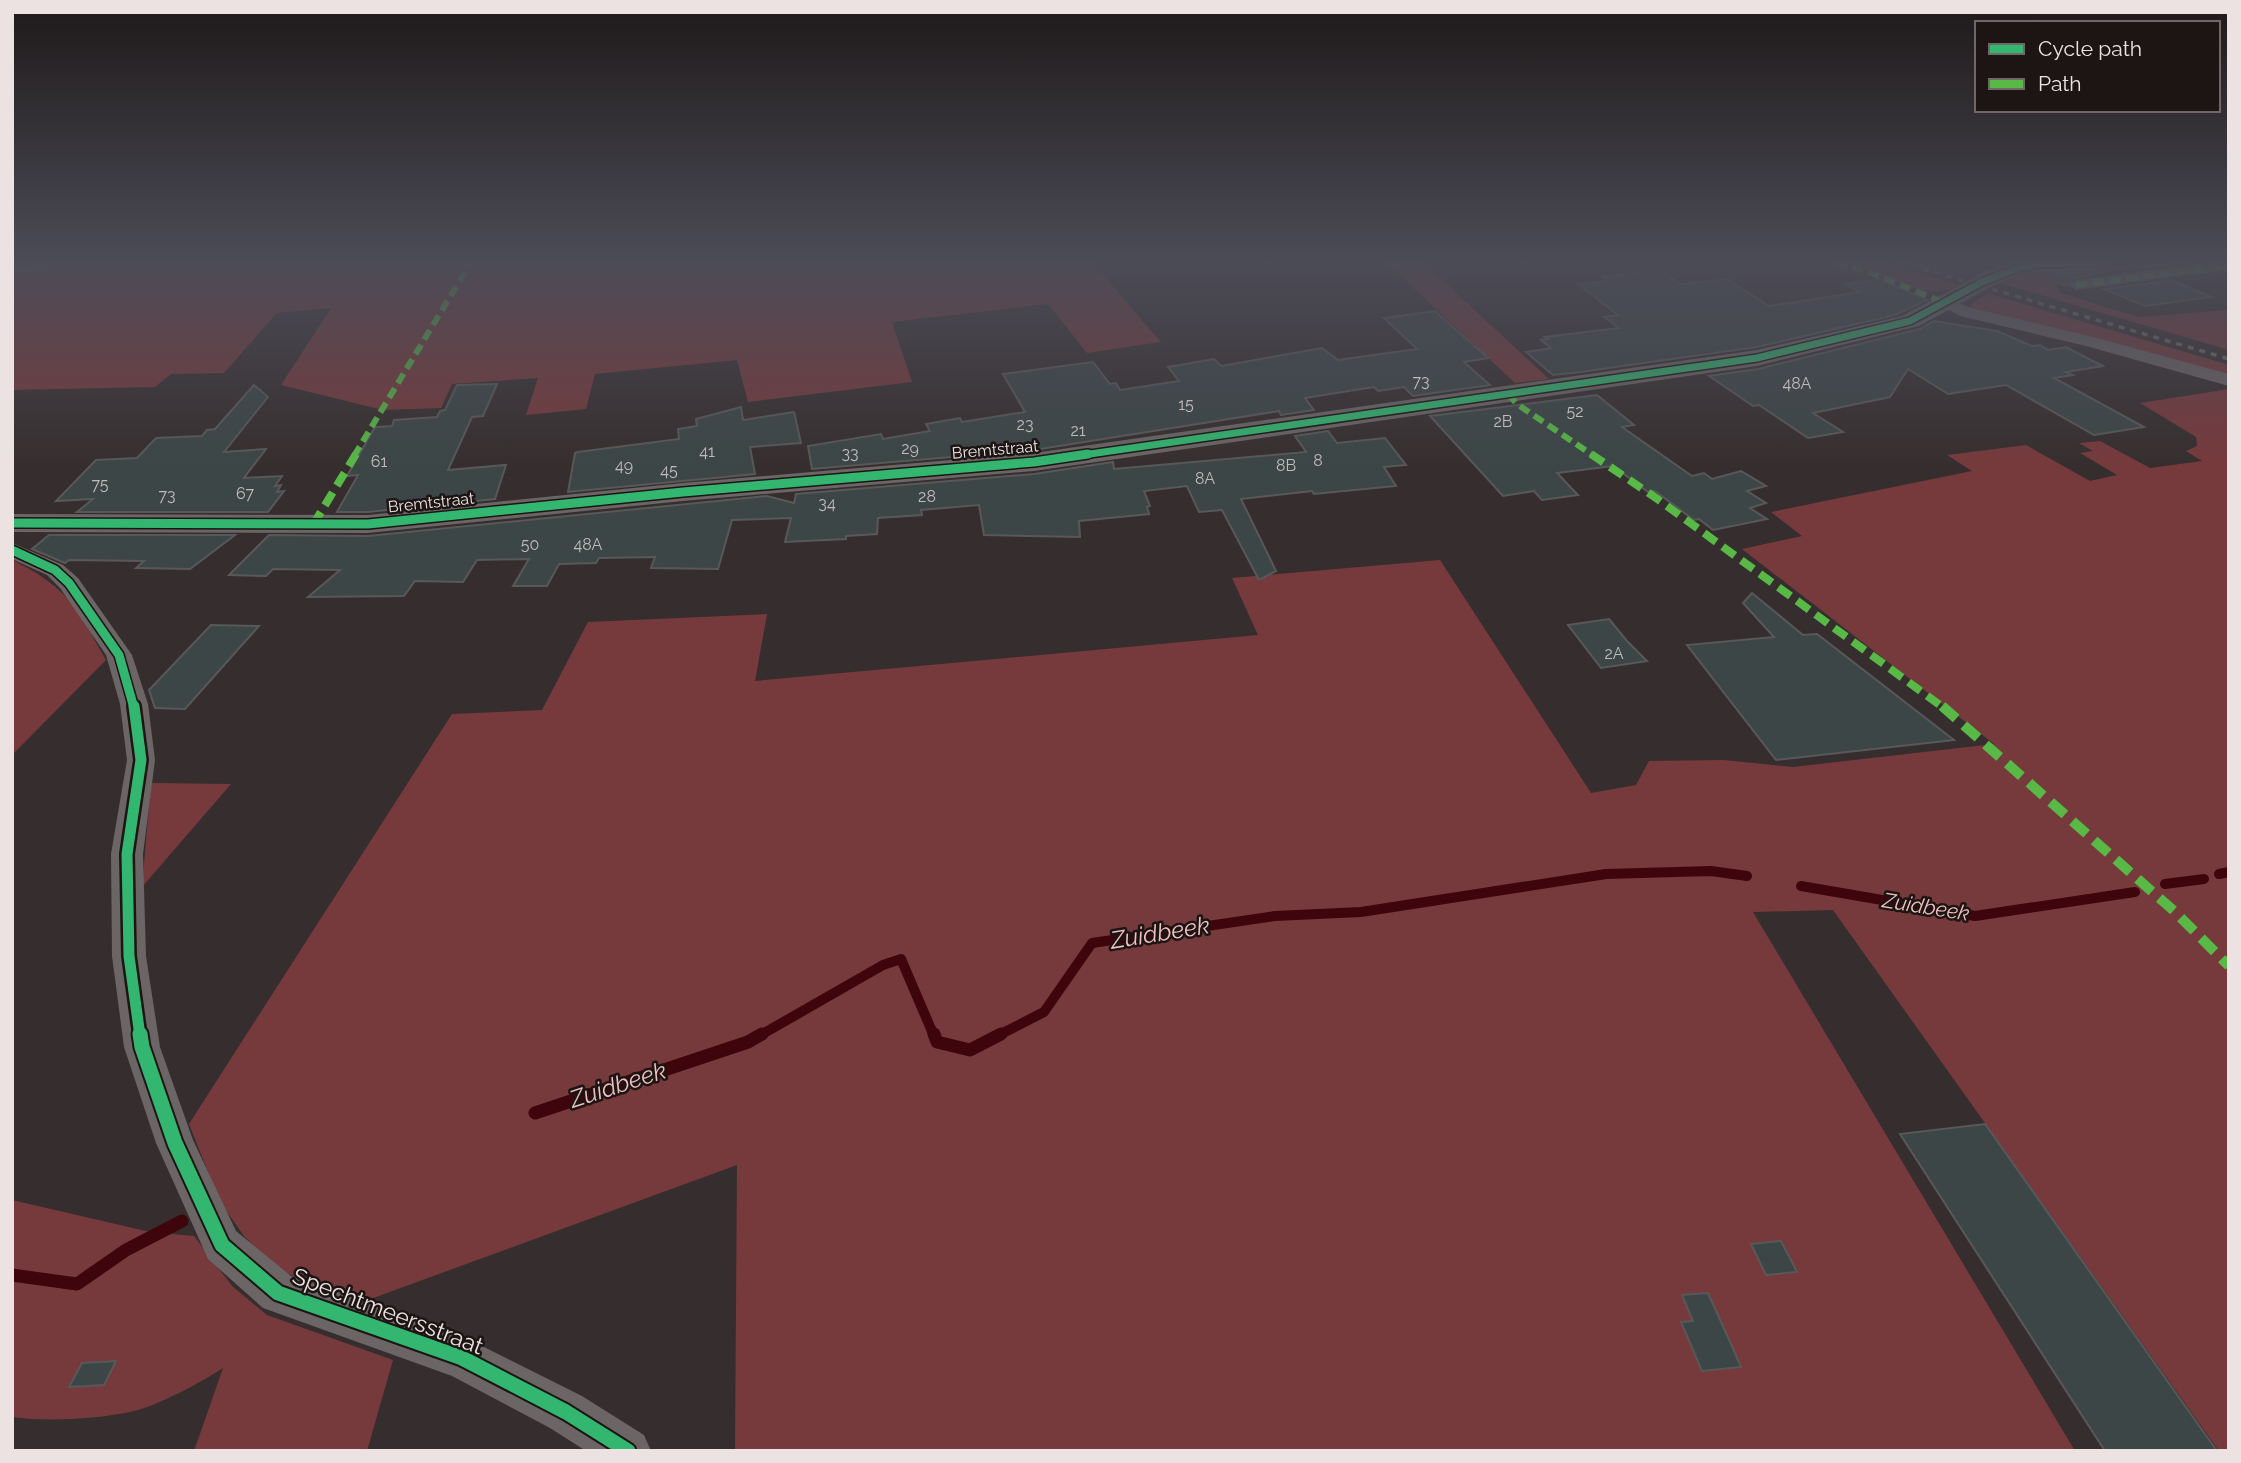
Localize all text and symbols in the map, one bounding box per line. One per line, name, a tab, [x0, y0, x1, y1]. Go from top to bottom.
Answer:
legend	[1975, 21, 2220, 112]
text: Cycle path	[2038, 36, 2142, 61]
text: Path	[2038, 71, 2082, 96]
house number: 73	[1412, 372, 1430, 391]
house number: 48A	[1783, 374, 1812, 393]
house number: 15	[1178, 395, 1194, 414]
house number: 52	[1566, 402, 1584, 421]
house number: 2B	[1494, 412, 1513, 431]
house number: 23	[1017, 415, 1033, 434]
house number: 21	[1070, 421, 1086, 440]
street label: Bremtstraat	[951, 436, 1040, 463]
house number: 29	[901, 439, 919, 458]
house number: 41	[699, 442, 715, 461]
house number: 33	[841, 444, 859, 463]
house number: 8	[1313, 451, 1323, 470]
house number: 61	[371, 452, 387, 471]
house number: 49	[615, 456, 633, 475]
house number: 8B	[1276, 456, 1296, 475]
house number: 45	[660, 461, 678, 480]
house number: 8A	[1195, 469, 1215, 488]
house number: 75	[91, 475, 109, 494]
house number: 67	[236, 484, 255, 503]
house number: 73	[158, 486, 176, 505]
house number: 28	[918, 487, 936, 506]
street label: Bremtstraat	[387, 488, 476, 516]
house number: 34	[818, 494, 836, 513]
house number: 50	[521, 535, 539, 554]
house number: 48A	[574, 535, 603, 554]
house number: 2A	[1604, 644, 1624, 663]
water label: Zuidbeek	[1880, 887, 1971, 926]
water label: Zuidbeek	[1107, 910, 1212, 955]
water label: Zuidbeek	[565, 1055, 670, 1114]
street label: Spechtmeersstraat	[289, 1262, 488, 1359]

